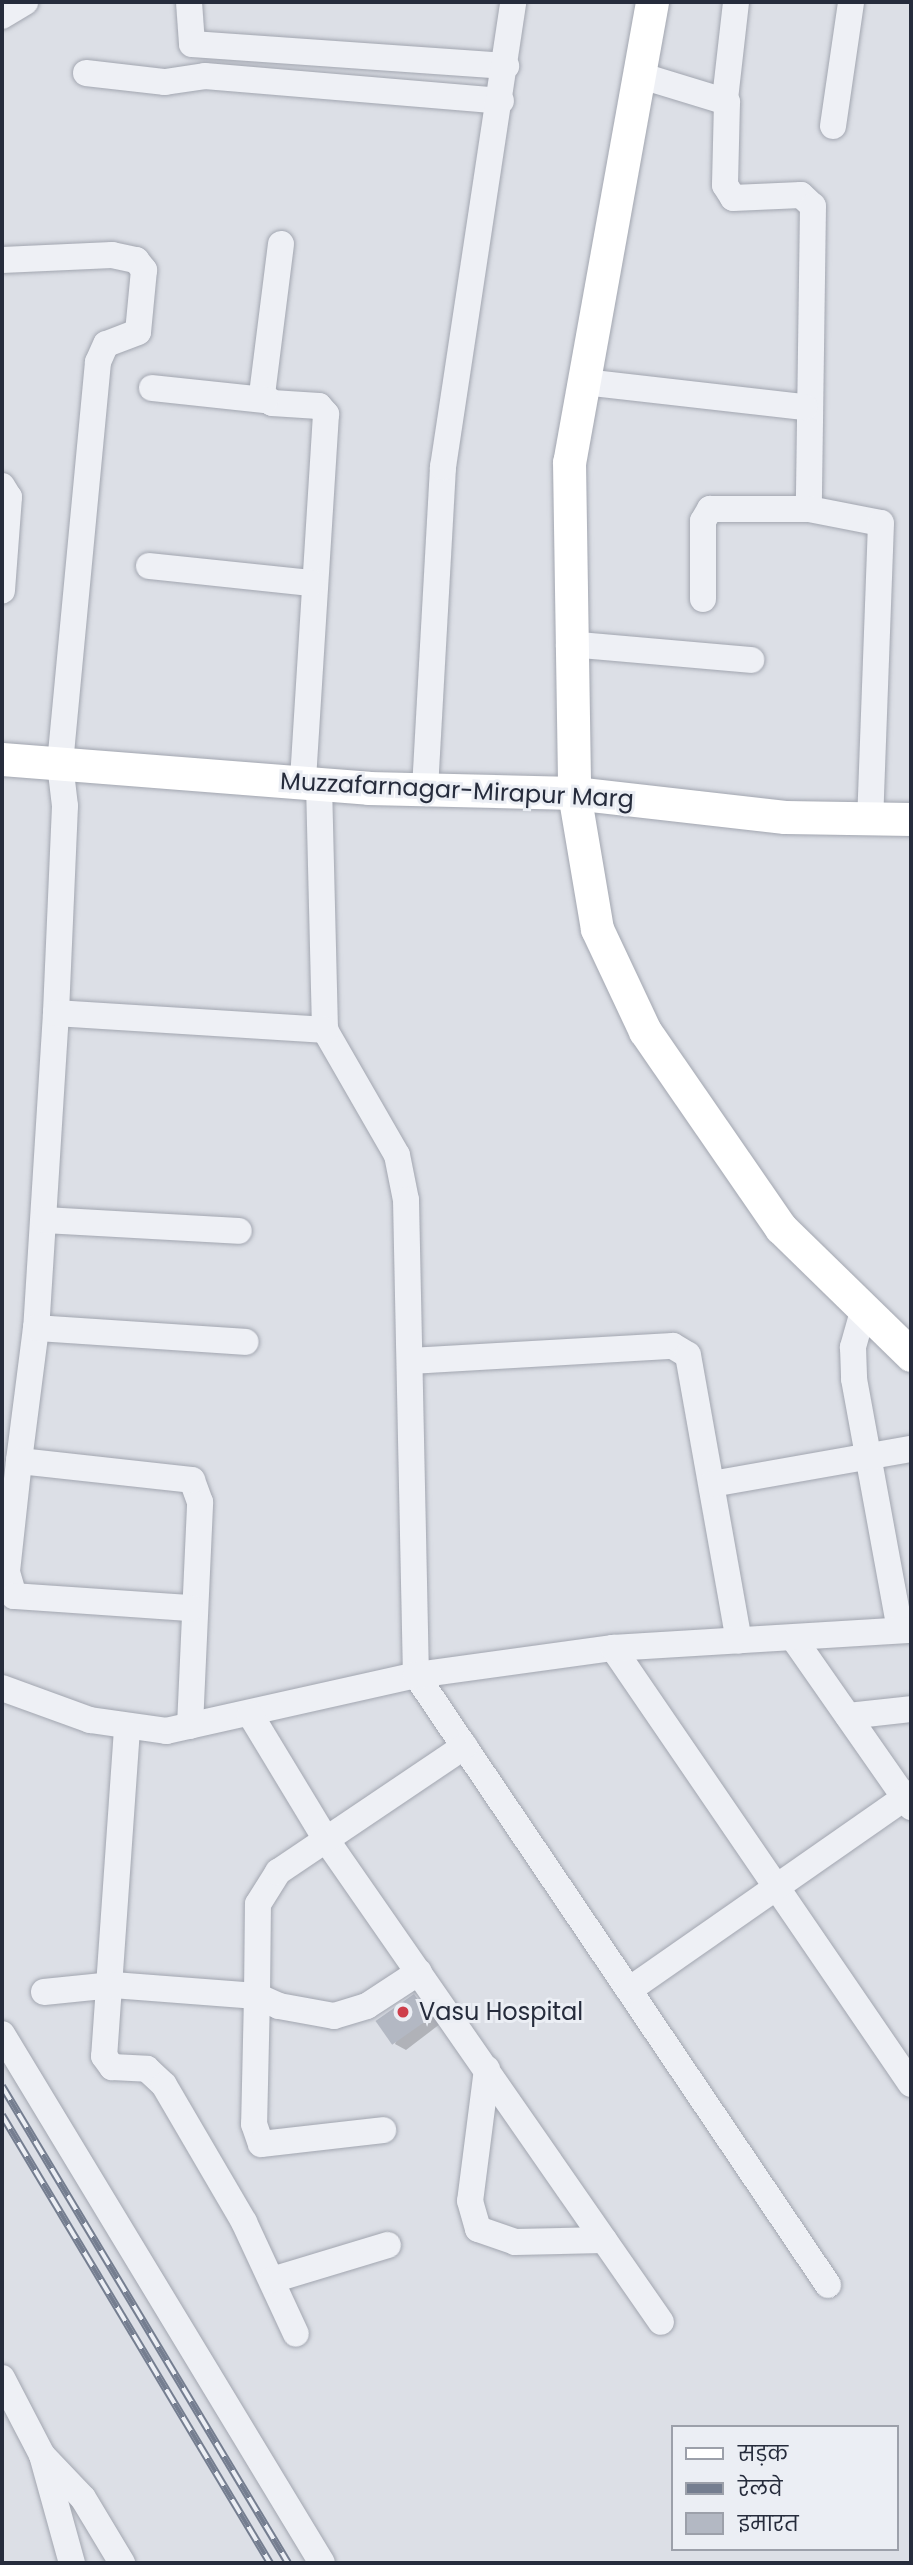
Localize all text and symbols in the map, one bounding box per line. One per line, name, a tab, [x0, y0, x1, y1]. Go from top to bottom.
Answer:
street label: Muzzafarnagar-Mirapur Marg	[279, 766, 635, 814]
place label: Vasu Hospital	[419, 1998, 583, 2026]
marker: Vasu Hospital	[393, 2002, 413, 2022]
legend	[671, 2425, 899, 2551]
text: सड़क	[738, 2439, 788, 2468]
text: रेलवे	[738, 2474, 782, 2503]
text: इमारत	[738, 2509, 799, 2538]

